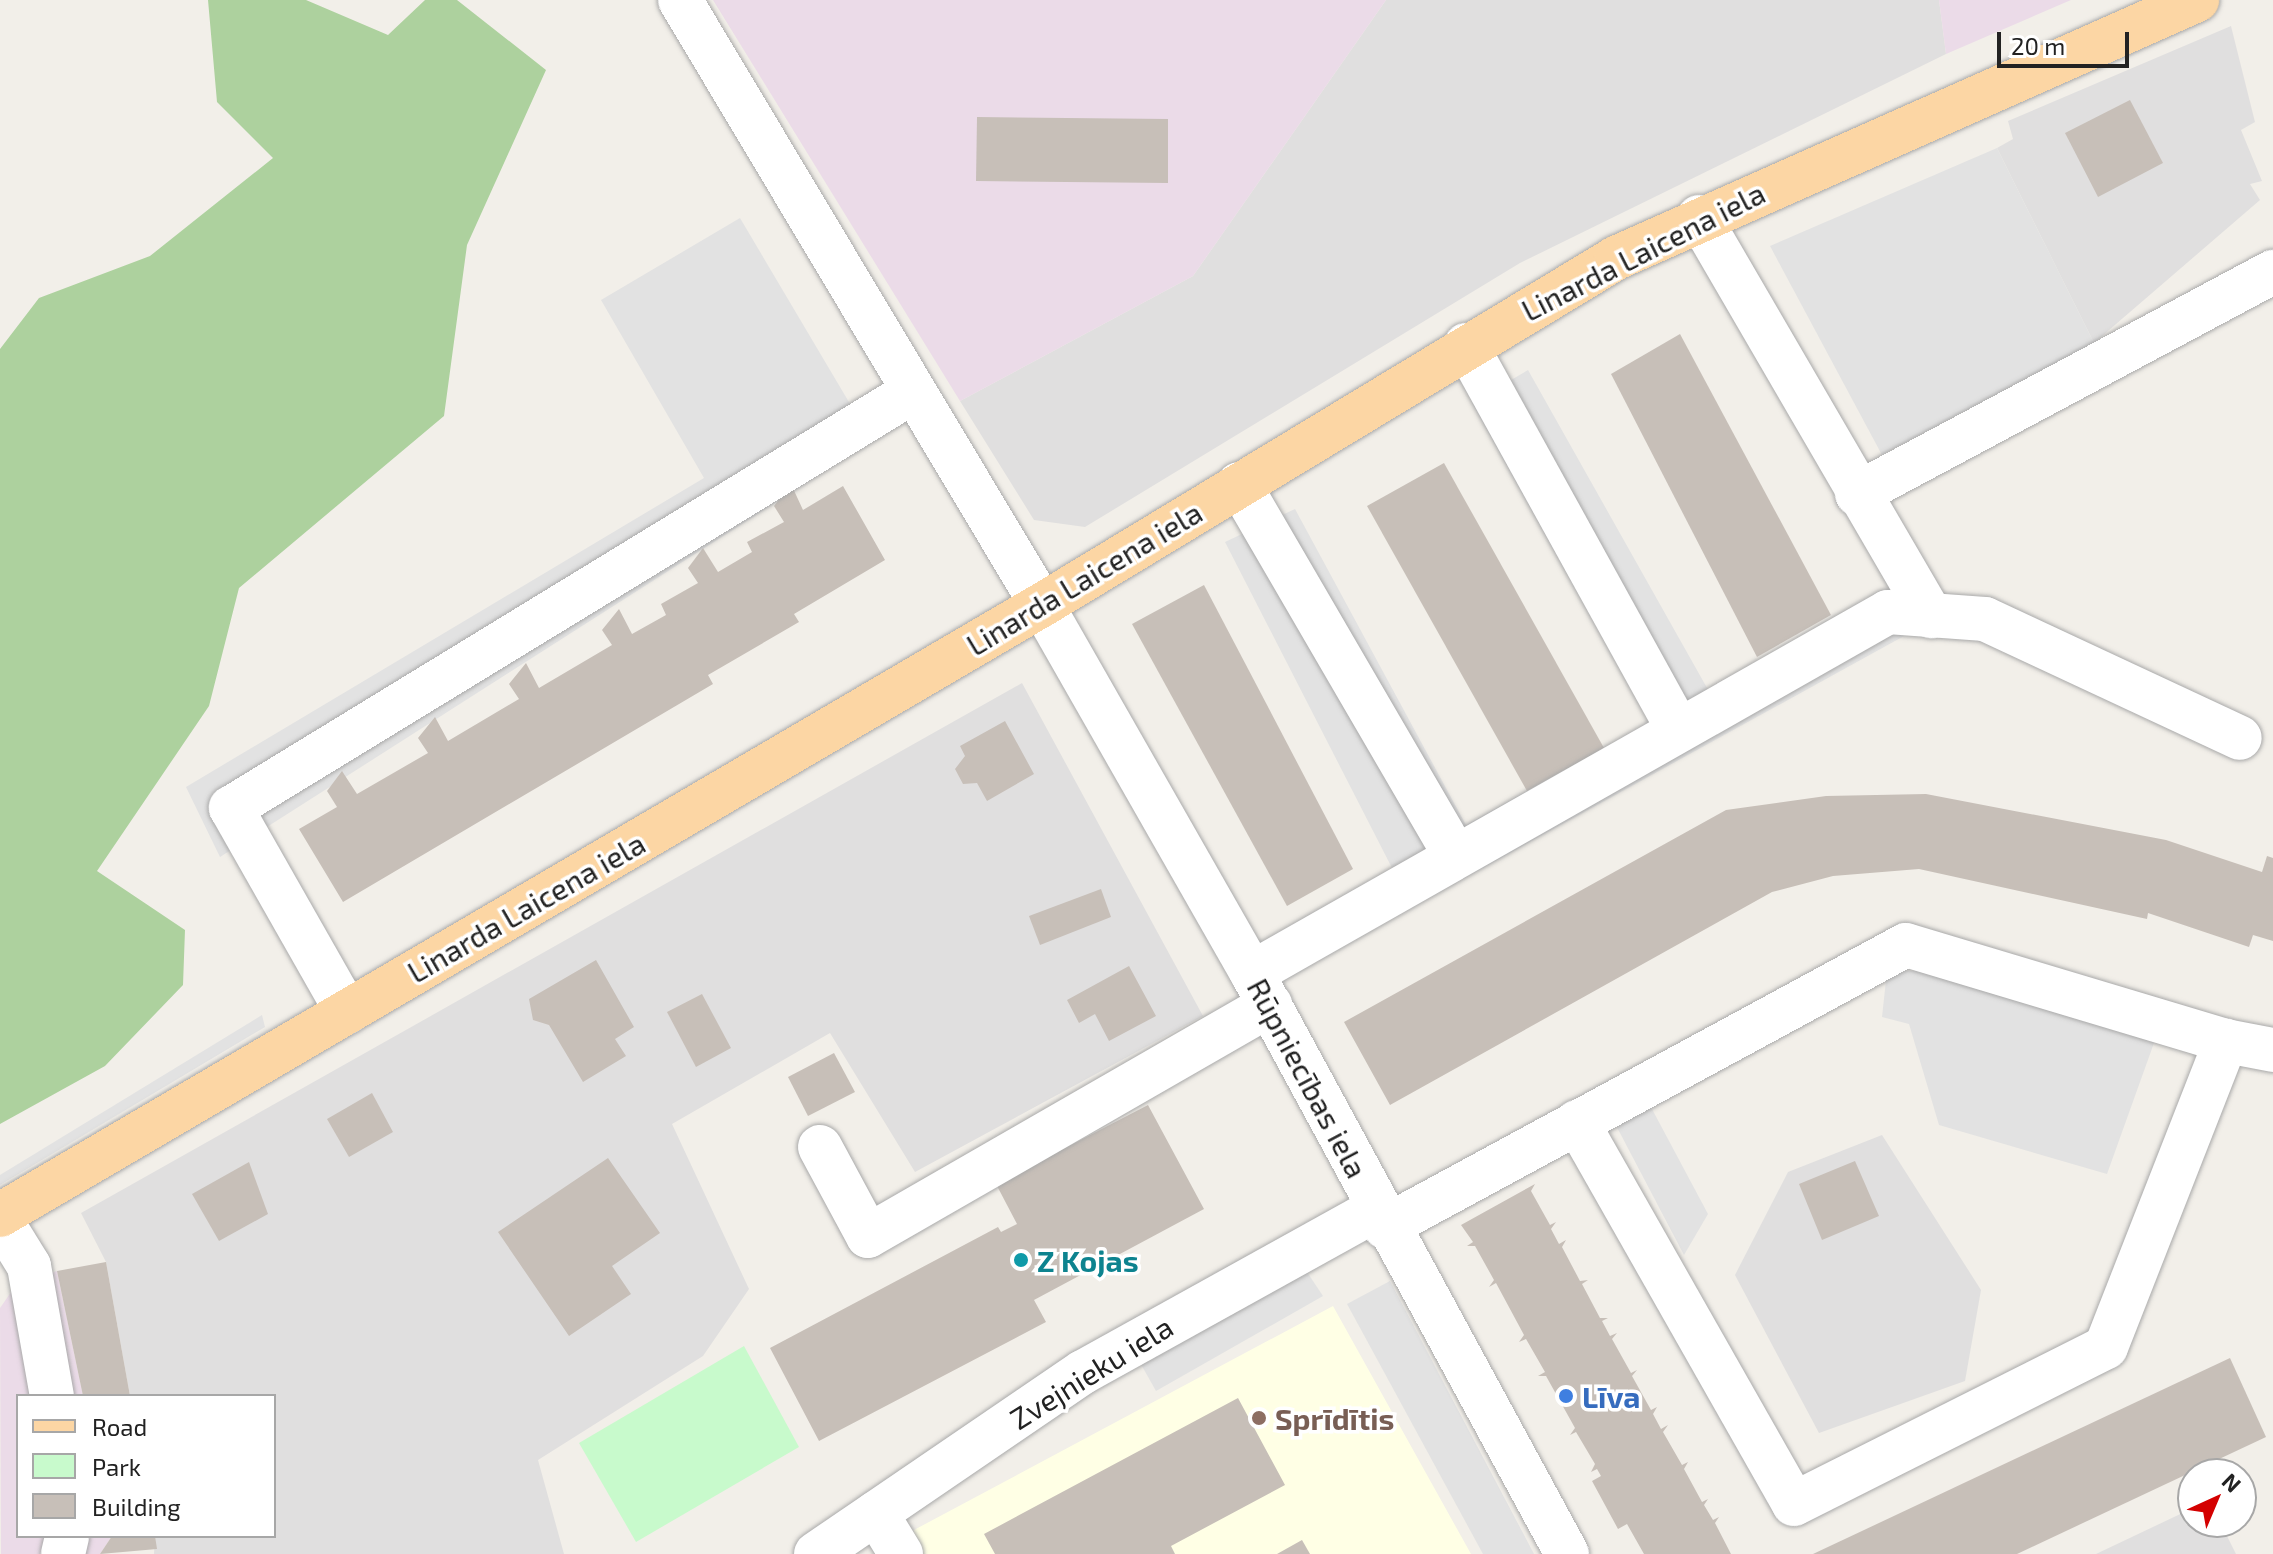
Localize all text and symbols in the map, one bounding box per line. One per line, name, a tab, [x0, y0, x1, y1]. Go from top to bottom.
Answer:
scale bar	[2001, 16, 2133, 66]
text: 20 m	[2011, 31, 2065, 60]
street label: Linarda Laicena iela	[1515, 174, 1771, 328]
street label: Linarda Laicena iela	[960, 493, 1208, 663]
street label: Linarda Laicena iela	[401, 824, 651, 990]
street label: Rūpniecības iela	[1240, 972, 1376, 1184]
place label: Z Kojas	[1037, 1242, 1139, 1278]
marker: Z Kojas	[1012, 1251, 1030, 1269]
street label: Zvejnieku iela	[1003, 1308, 1179, 1436]
place label: Līva	[1582, 1378, 1640, 1414]
marker: Līva	[1557, 1387, 1575, 1405]
legend	[16, 1394, 276, 1538]
place label: Sprīdītis	[1275, 1400, 1394, 1436]
marker: Sprīdītis	[1250, 1409, 1268, 1427]
text: Road	[92, 1412, 147, 1441]
text: Park	[92, 1452, 141, 1481]
north arrow	[2177, 1458, 2257, 1538]
text: N	[2218, 1467, 2247, 1497]
text: Building	[92, 1492, 181, 1521]

